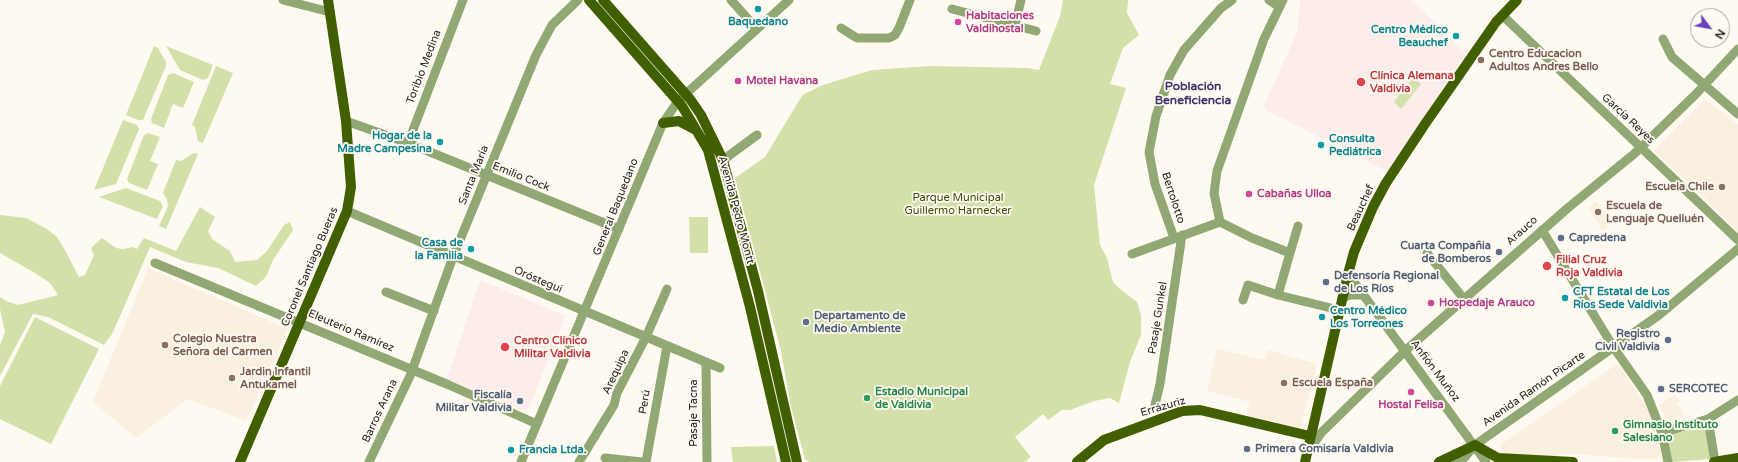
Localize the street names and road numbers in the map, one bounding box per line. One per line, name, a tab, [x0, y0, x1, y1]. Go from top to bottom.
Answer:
street label: Toribio Medina	[404, 28, 444, 106]
street label: García Reyes	[1599, 91, 1657, 147]
street label: Santa María	[456, 143, 492, 207]
street label: Avenida Pedro Montt	[715, 155, 757, 265]
street label: General Baquedano	[590, 156, 642, 258]
street label: Emilio Cock	[490, 159, 552, 195]
street label: Bertolotto	[1159, 171, 1187, 225]
street label: Beauchef	[1345, 183, 1377, 233]
street label: Coronel Santiago Bueras	[279, 205, 341, 329]
street label: Arauco	[1504, 213, 1540, 249]
street label: Oróstegui	[512, 264, 564, 296]
street label: Pasaje Gunkel	[1146, 281, 1170, 355]
street label: Eleuterio Ramírez	[306, 307, 396, 355]
street label: Anfión Muñoz	[1407, 337, 1463, 405]
street label: Arequipa	[600, 347, 632, 397]
street label: Avenida Ramón Picarte	[1480, 349, 1588, 429]
street label: Barros Arana	[360, 377, 400, 445]
street label: Pasaje Tacna	[687, 379, 701, 447]
street label: Perú	[636, 389, 654, 415]
street label: Errázuriz	[1139, 394, 1187, 420]

